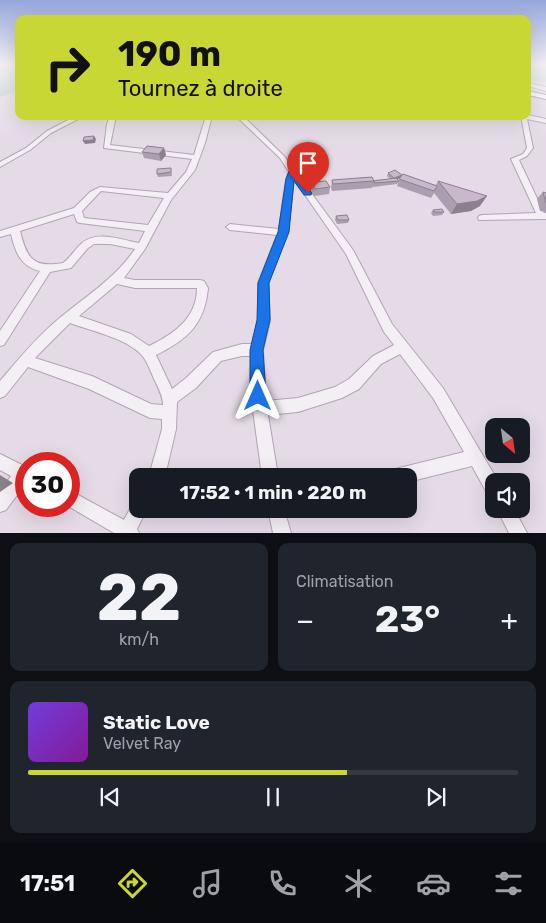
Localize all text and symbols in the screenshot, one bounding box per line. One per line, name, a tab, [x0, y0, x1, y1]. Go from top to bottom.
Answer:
text: 190 m	[118, 33, 221, 75]
icon: right	[35, 35, 100, 100]
text: Tournez à droite	[118, 75, 283, 102]
pin	[287, 142, 329, 193]
icon: arrive	[294, 149, 322, 177]
position arrow	[231, 369, 283, 421]
north arrow	[485, 418, 530, 462]
map controls	[485, 418, 530, 518]
speed limit sign: 30	[15, 452, 80, 517]
button: sound	[485, 473, 530, 518]
text: 17:52 · 1 min · 220 m	[180, 481, 366, 504]
text: 22	[97, 559, 181, 636]
text: Climatisation	[296, 572, 393, 591]
text: 23°	[375, 596, 440, 642]
text: −	[296, 604, 314, 637]
text: +	[501, 604, 518, 637]
text: km/h	[119, 630, 159, 649]
text: Static Love	[103, 711, 210, 734]
text: Velvet Ray	[103, 734, 181, 753]
icon: previous	[96, 783, 124, 811]
icon: pause	[259, 783, 287, 811]
icon: next	[422, 783, 450, 811]
icon: directions	[115, 866, 150, 901]
icon: music	[190, 866, 225, 901]
icon: phone	[265, 866, 300, 901]
icon: climate	[341, 866, 376, 901]
icon: car	[416, 866, 451, 901]
icon: filters	[491, 866, 526, 901]
text: 17:51	[20, 870, 75, 897]

